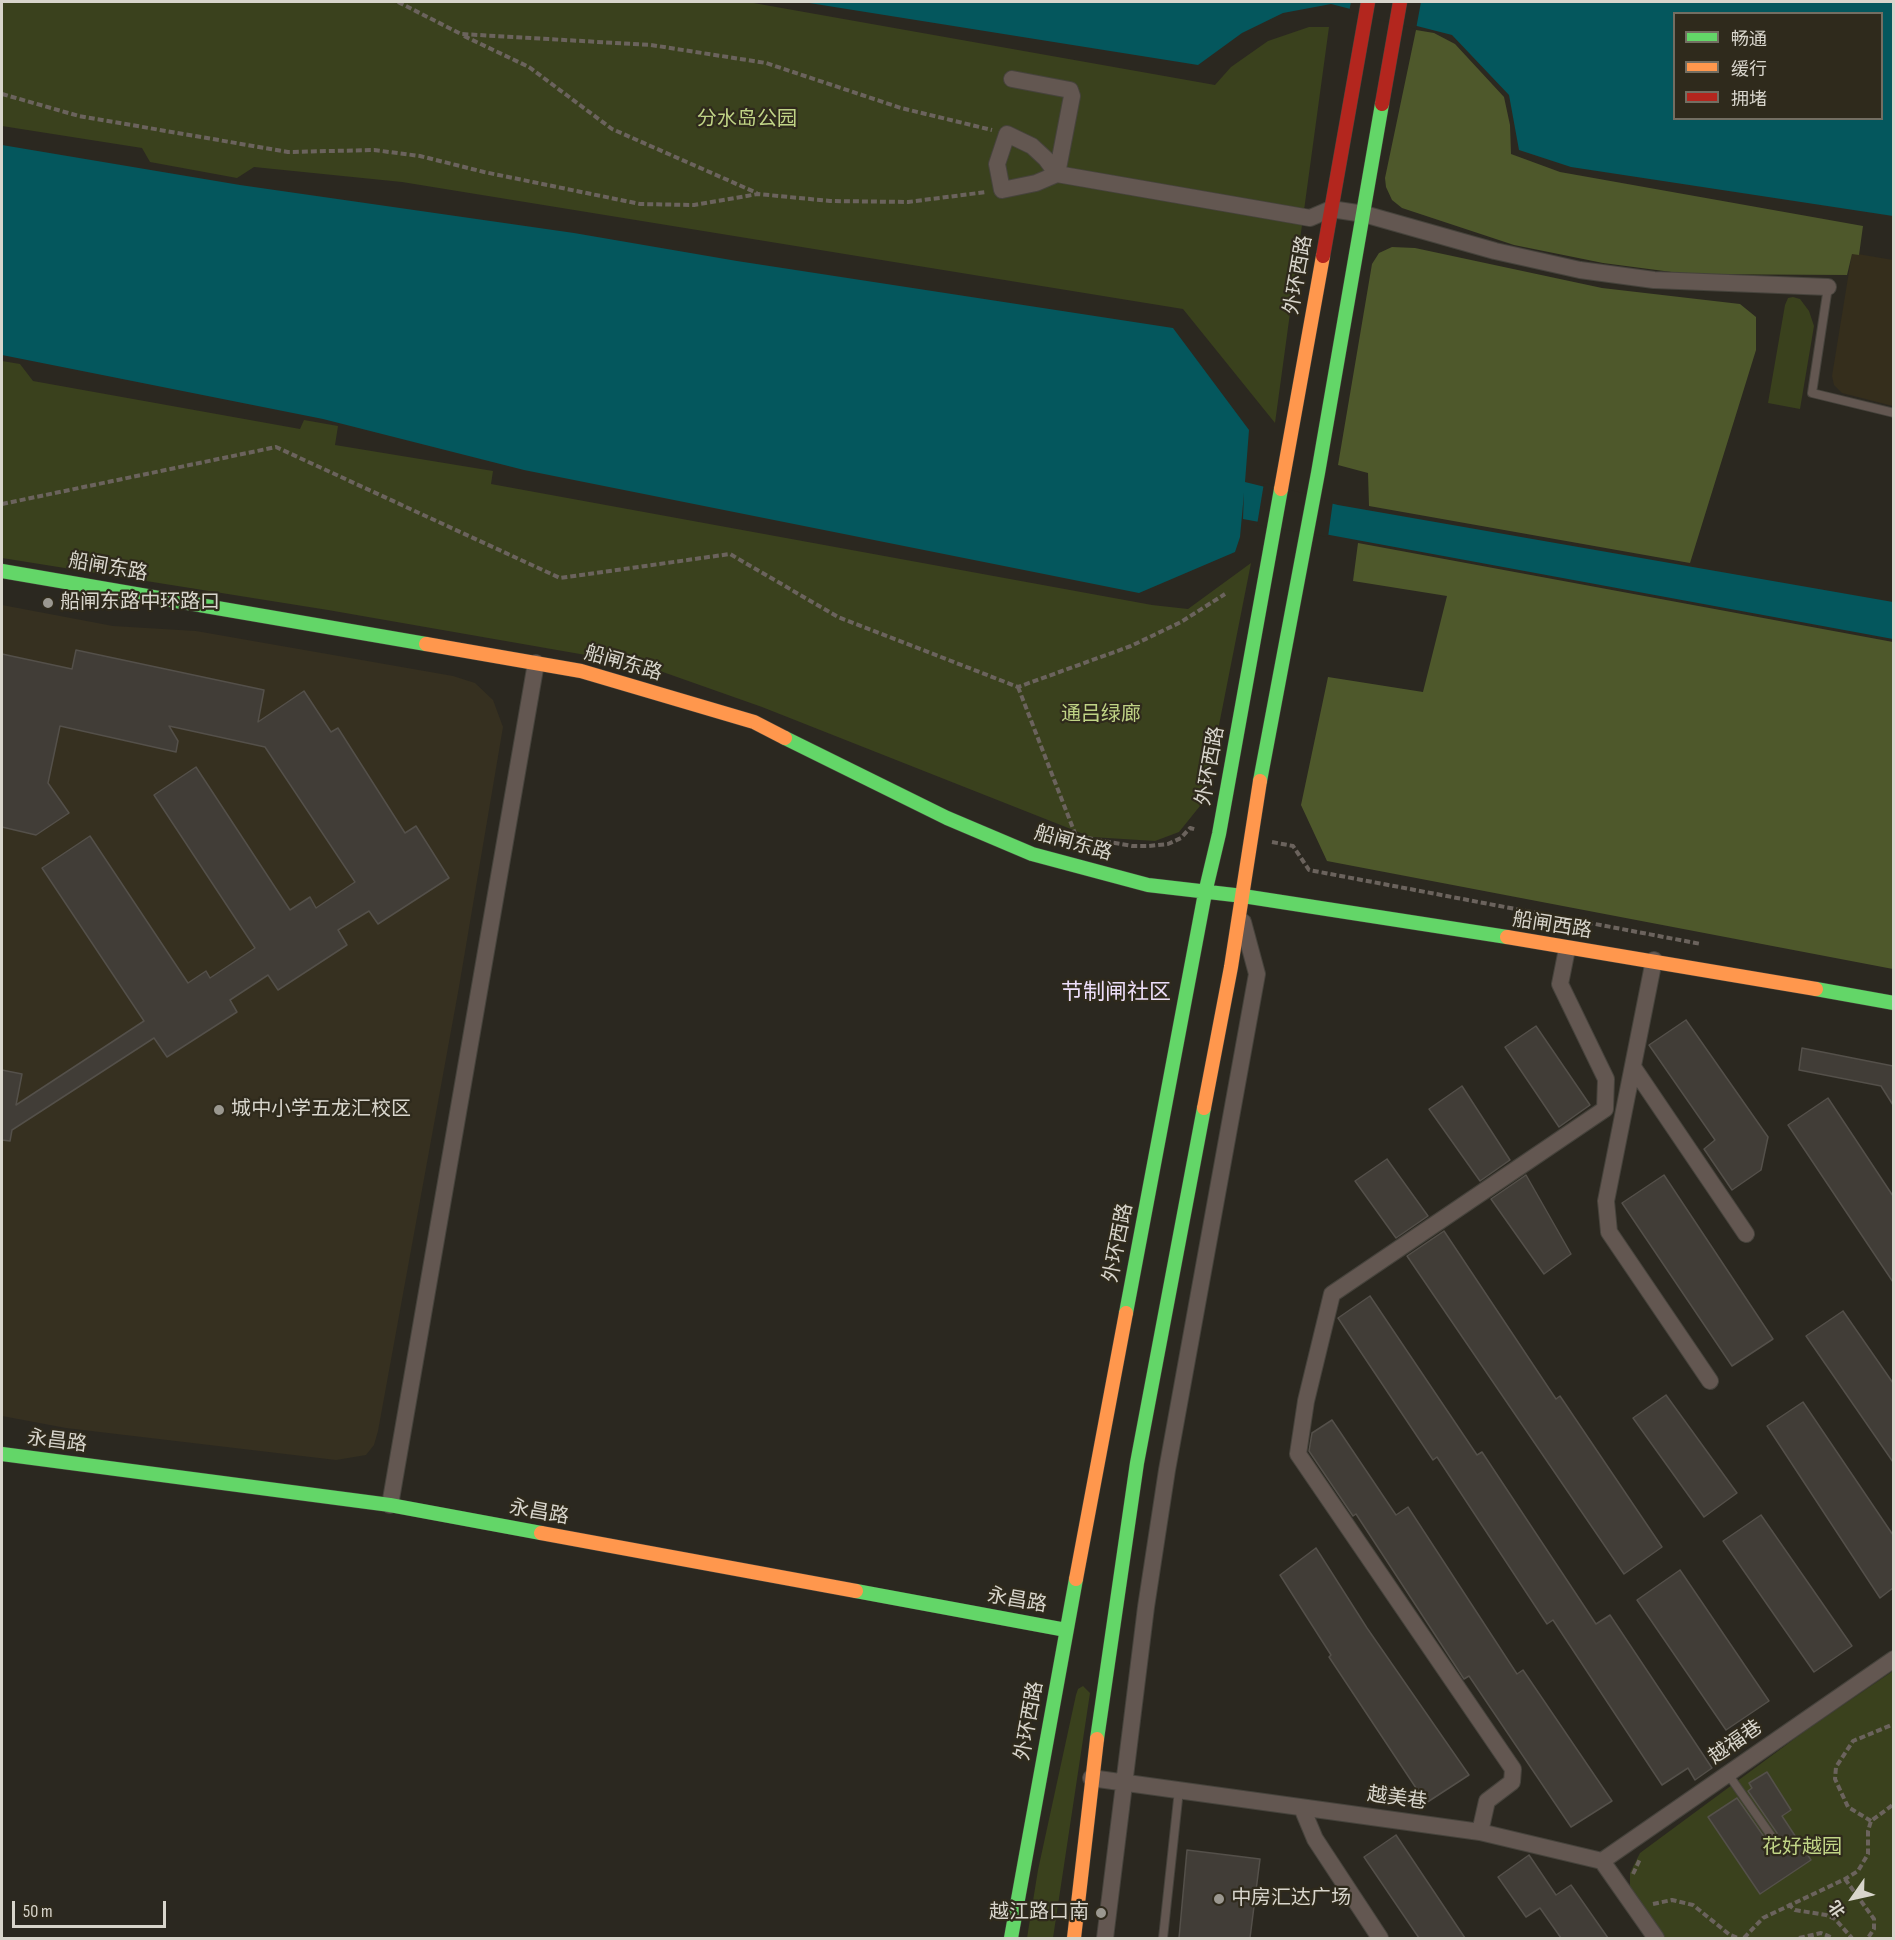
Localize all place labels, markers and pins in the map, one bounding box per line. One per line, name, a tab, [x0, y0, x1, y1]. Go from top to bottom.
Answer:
place label: 船闸东路中环路口	[60, 591, 220, 615]
marker: 船闸东路中环路口	[41, 596, 55, 610]
place label: 城中小学五龙汇校区	[231, 1098, 411, 1122]
marker: 城中小学五龙汇校区	[212, 1103, 226, 1117]
place label: 中房汇达广场	[1231, 1887, 1351, 1911]
marker: 中房汇达广场	[1212, 1892, 1226, 1906]
place label: 越江路口南	[989, 1901, 1089, 1925]
marker: 越江路口南	[1094, 1906, 1108, 1920]

